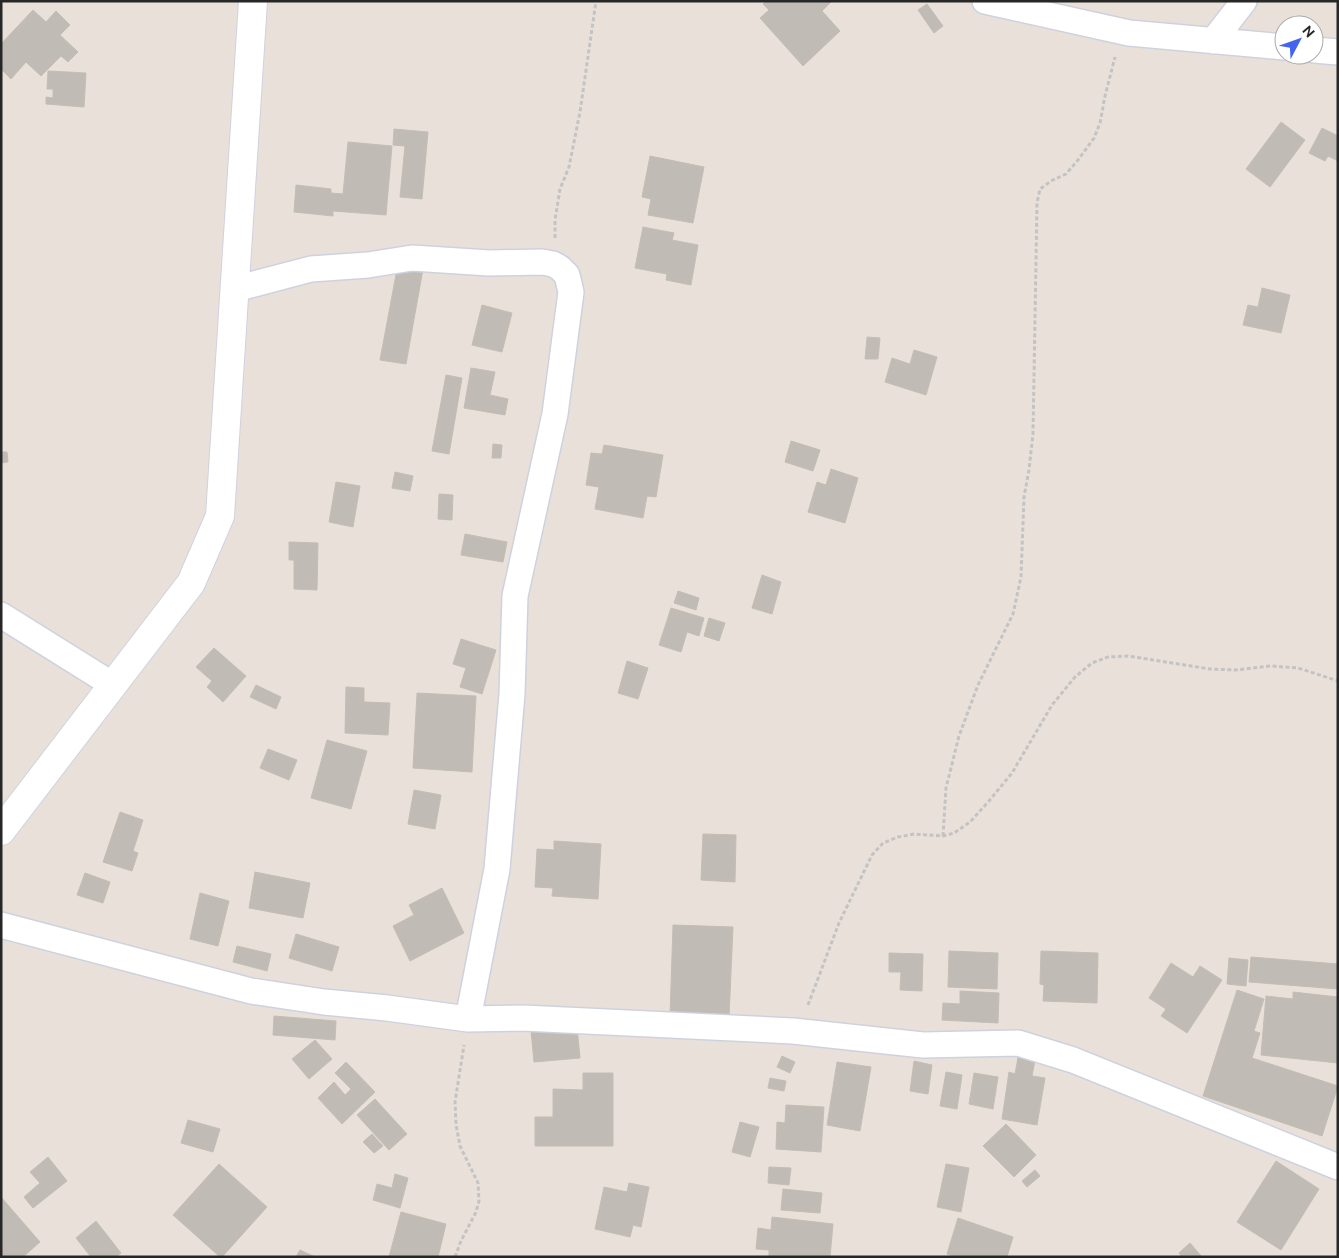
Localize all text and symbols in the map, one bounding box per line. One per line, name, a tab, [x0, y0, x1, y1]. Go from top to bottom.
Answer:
north arrow	[1274, 15, 1324, 65]
text: N	[1299, 22, 1318, 41]

